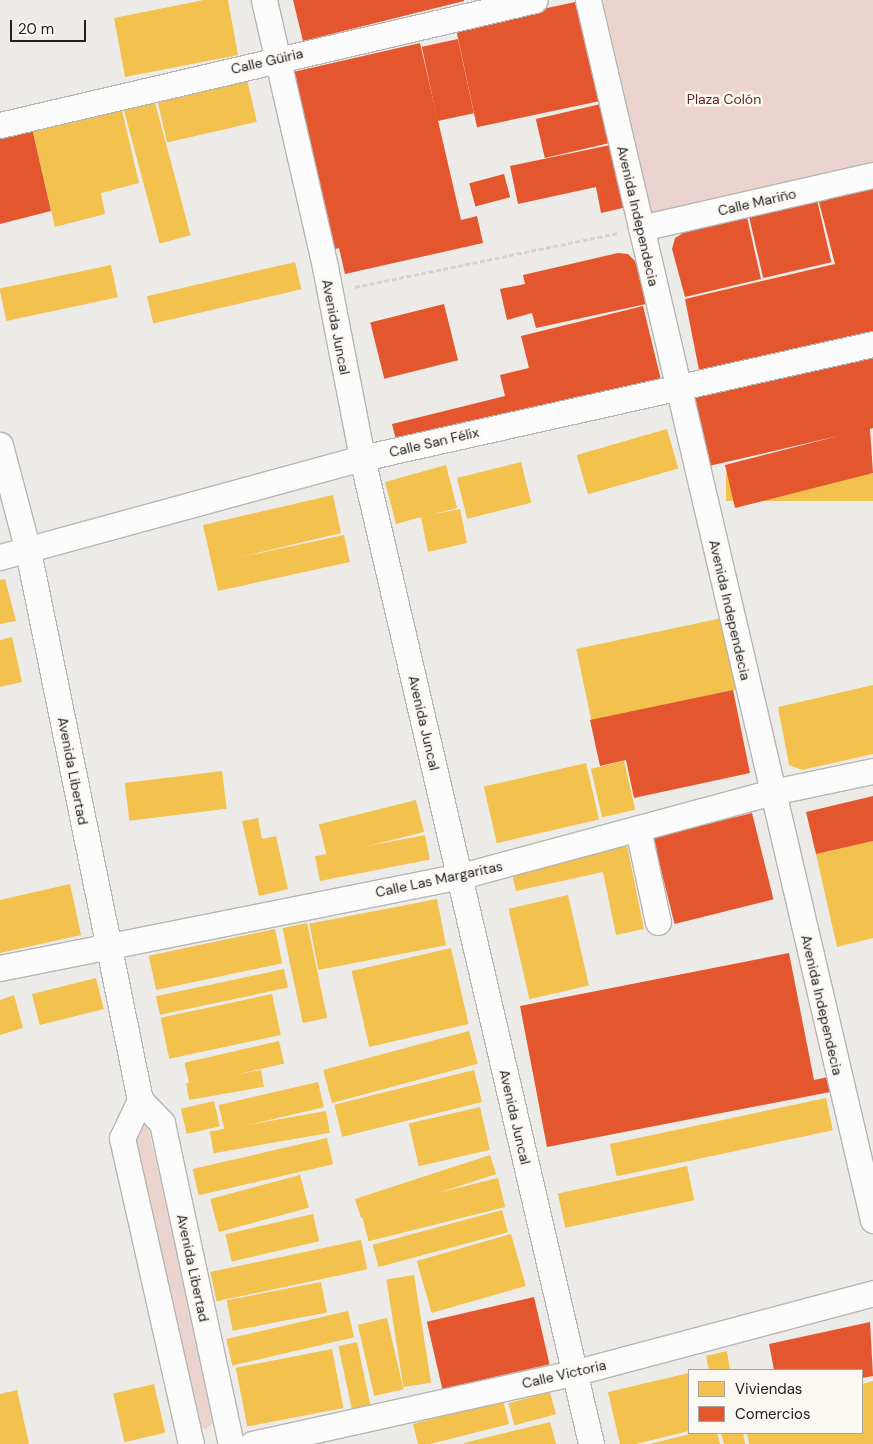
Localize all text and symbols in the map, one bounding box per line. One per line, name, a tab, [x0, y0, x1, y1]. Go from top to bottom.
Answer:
scale bar	[12, 10, 89, 42]
text: 20 m	[18, 19, 54, 39]
street label: Calle Güiria	[229, 45, 305, 77]
park label: Plaza Colón	[687, 91, 761, 107]
street label: Avenida Independecia	[614, 144, 662, 288]
street label: Calle Mariño	[716, 185, 798, 219]
street label: Avenida Juncal	[319, 278, 353, 376]
street label: Calle San Félix	[387, 424, 481, 460]
street label: Avenida Independecia	[706, 538, 754, 682]
street label: Avenida Juncal	[405, 674, 443, 772]
street label: Avenida Libertad	[54, 716, 92, 826]
street label: Calle Las Margaritas	[374, 857, 504, 901]
street label: Avenida Independecia	[798, 933, 846, 1077]
street label: Avenida Juncal	[496, 1068, 534, 1166]
street label: Avenida Libertad	[173, 1213, 213, 1323]
street label: Calle Victoria	[520, 1356, 608, 1392]
legend	[688, 1369, 863, 1434]
text: Viviendas	[735, 1379, 802, 1399]
text: Comercios	[735, 1404, 810, 1424]

